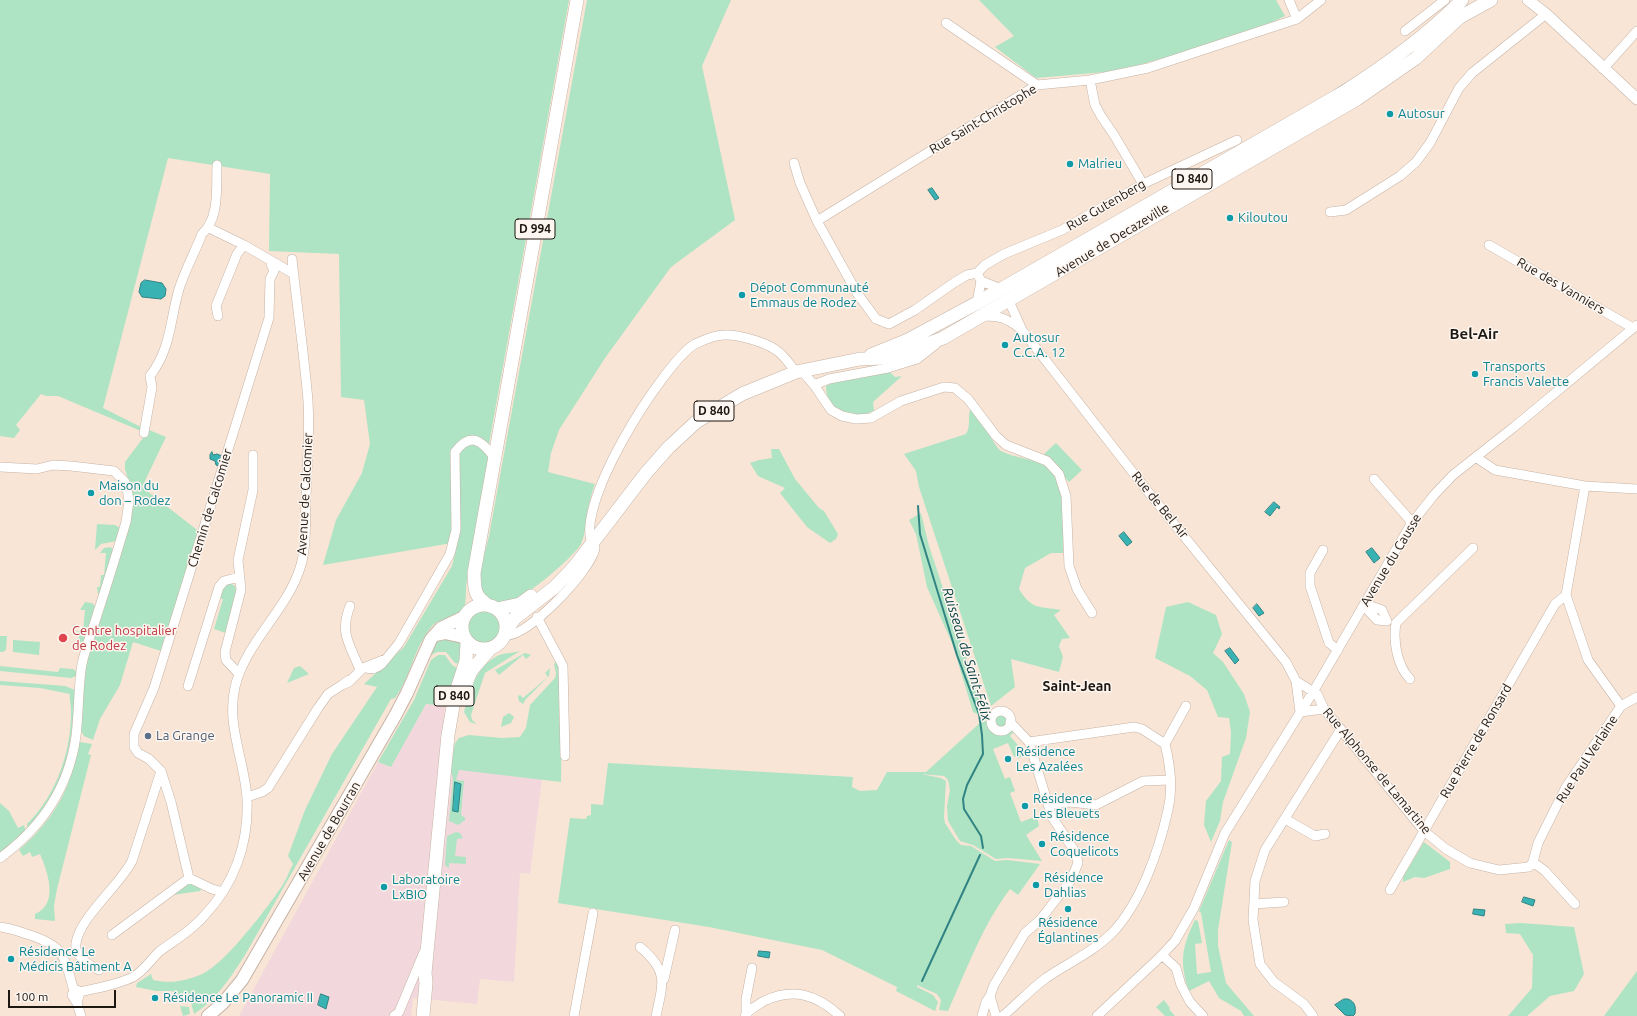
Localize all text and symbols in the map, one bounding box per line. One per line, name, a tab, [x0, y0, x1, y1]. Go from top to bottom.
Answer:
street label: Rue Saint-Christophe	[927, 81, 1039, 157]
place label: Autosur	[1398, 106, 1445, 122]
marker: Autosur	[1385, 109, 1395, 119]
place label: Malrieu	[1078, 156, 1122, 172]
marker: Malrieu	[1065, 159, 1075, 169]
road number: D 840	[1172, 169, 1212, 189]
street label: Rue Gutenberg	[1064, 176, 1148, 234]
street label: Avenue de Decazeville	[1052, 200, 1172, 280]
place label: Kiloutou	[1238, 210, 1288, 226]
marker: Kiloutou	[1225, 213, 1235, 223]
road number: D 994	[515, 219, 555, 239]
street label: Rue des Vanniers	[1514, 254, 1608, 318]
place label: Dépot Communauté Emmaus de Rodez	[750, 280, 869, 311]
marker: Dépot Communauté Emmaus de Rodez	[737, 290, 747, 300]
district label: Bel-Air	[1450, 325, 1498, 343]
place label: Autosur C.C.A. 12	[1013, 330, 1066, 361]
marker: Autosur C.C.A. 12	[1000, 340, 1010, 350]
place label: Transports Francis Valette	[1483, 359, 1569, 390]
marker: Transports Francis Valette	[1470, 369, 1480, 379]
road number: D 840	[694, 401, 734, 421]
street label: Avenue de Calcomier	[294, 432, 316, 556]
street label: Chemin de Calcomier	[185, 447, 235, 569]
street label: Rue de Bel Air	[1128, 468, 1192, 542]
place label: Maison du don – Rodez	[99, 478, 170, 509]
marker: Maison du don – Rodez	[86, 488, 96, 498]
street label: Avenue du Causse	[1357, 511, 1425, 609]
water label: Ruisseau de Saint-Félix	[939, 585, 995, 723]
place label: Centre hospitalier de Rodez	[72, 623, 177, 654]
marker: Centre hospitalier de Rodez	[57, 632, 69, 644]
district label: Saint-Jean	[1042, 678, 1112, 694]
street label: Rue Pierre de Ronsard	[1437, 681, 1515, 801]
road number: D 840	[434, 686, 474, 706]
street label: Rue Alphonse de Lamartine	[1320, 705, 1434, 837]
street label: Rue Paul Verlaine	[1553, 712, 1621, 806]
place label: La Grange	[156, 728, 215, 744]
marker: La Grange	[143, 731, 153, 741]
place label: Résidence Les Azalées	[1016, 744, 1083, 775]
marker: Résidence Les Azalées	[1003, 754, 1013, 764]
street label: Avenue de Bourran	[294, 779, 364, 883]
place label: Résidence Les Bleuets	[1033, 791, 1100, 822]
marker: Résidence Les Bleuets	[1020, 801, 1030, 811]
place label: Résidence Coquelicots	[1050, 829, 1119, 860]
marker: Résidence Coquelicots	[1037, 839, 1047, 849]
place label: Résidence Dahlias	[1044, 870, 1103, 901]
place label: Laboratoire LxBIO	[392, 872, 460, 903]
marker: Résidence Dahlias	[1031, 880, 1041, 890]
marker: Laboratoire LxBIO	[379, 882, 389, 892]
marker: Résidence Églantines	[1063, 904, 1073, 914]
place label: Résidence Églantines	[1038, 915, 1098, 946]
place label: Résidence Le Médicis Bâtiment A	[19, 944, 132, 975]
marker: Résidence Le Médicis Bâtiment A	[6, 954, 16, 964]
scale bar	[10, 982, 118, 1008]
text: 100 m	[15, 990, 48, 1003]
place label: Résidence Le Panoramic II	[163, 990, 313, 1006]
marker: Résidence Le Panoramic II	[150, 993, 160, 1003]

